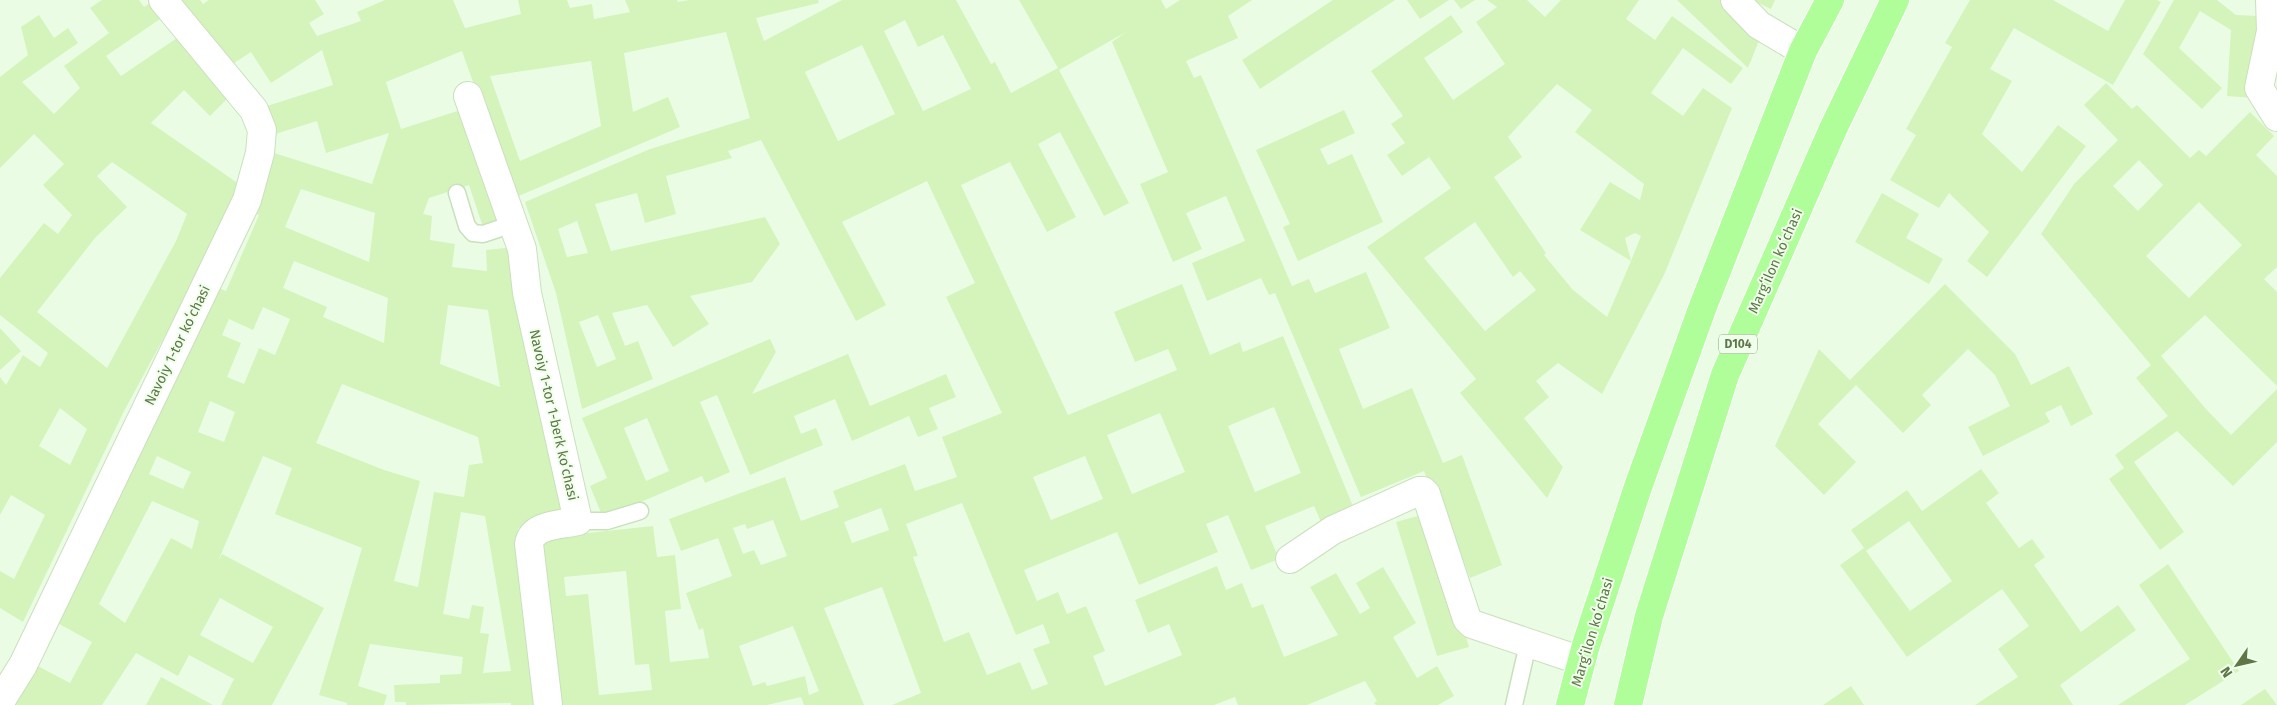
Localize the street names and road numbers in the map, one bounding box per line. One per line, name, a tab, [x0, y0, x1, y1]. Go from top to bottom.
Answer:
street label: Margʻilon koʻchasi	[1745, 206, 1806, 316]
street label: Navoiy 1-tor koʻchasi	[141, 283, 214, 408]
street label: Navoiy 1-tor 1-berk koʻchasi	[526, 328, 581, 502]
road number: D104	[1719, 334, 1757, 354]
street label: Margʻilon koʻchasi	[1568, 576, 1617, 689]

